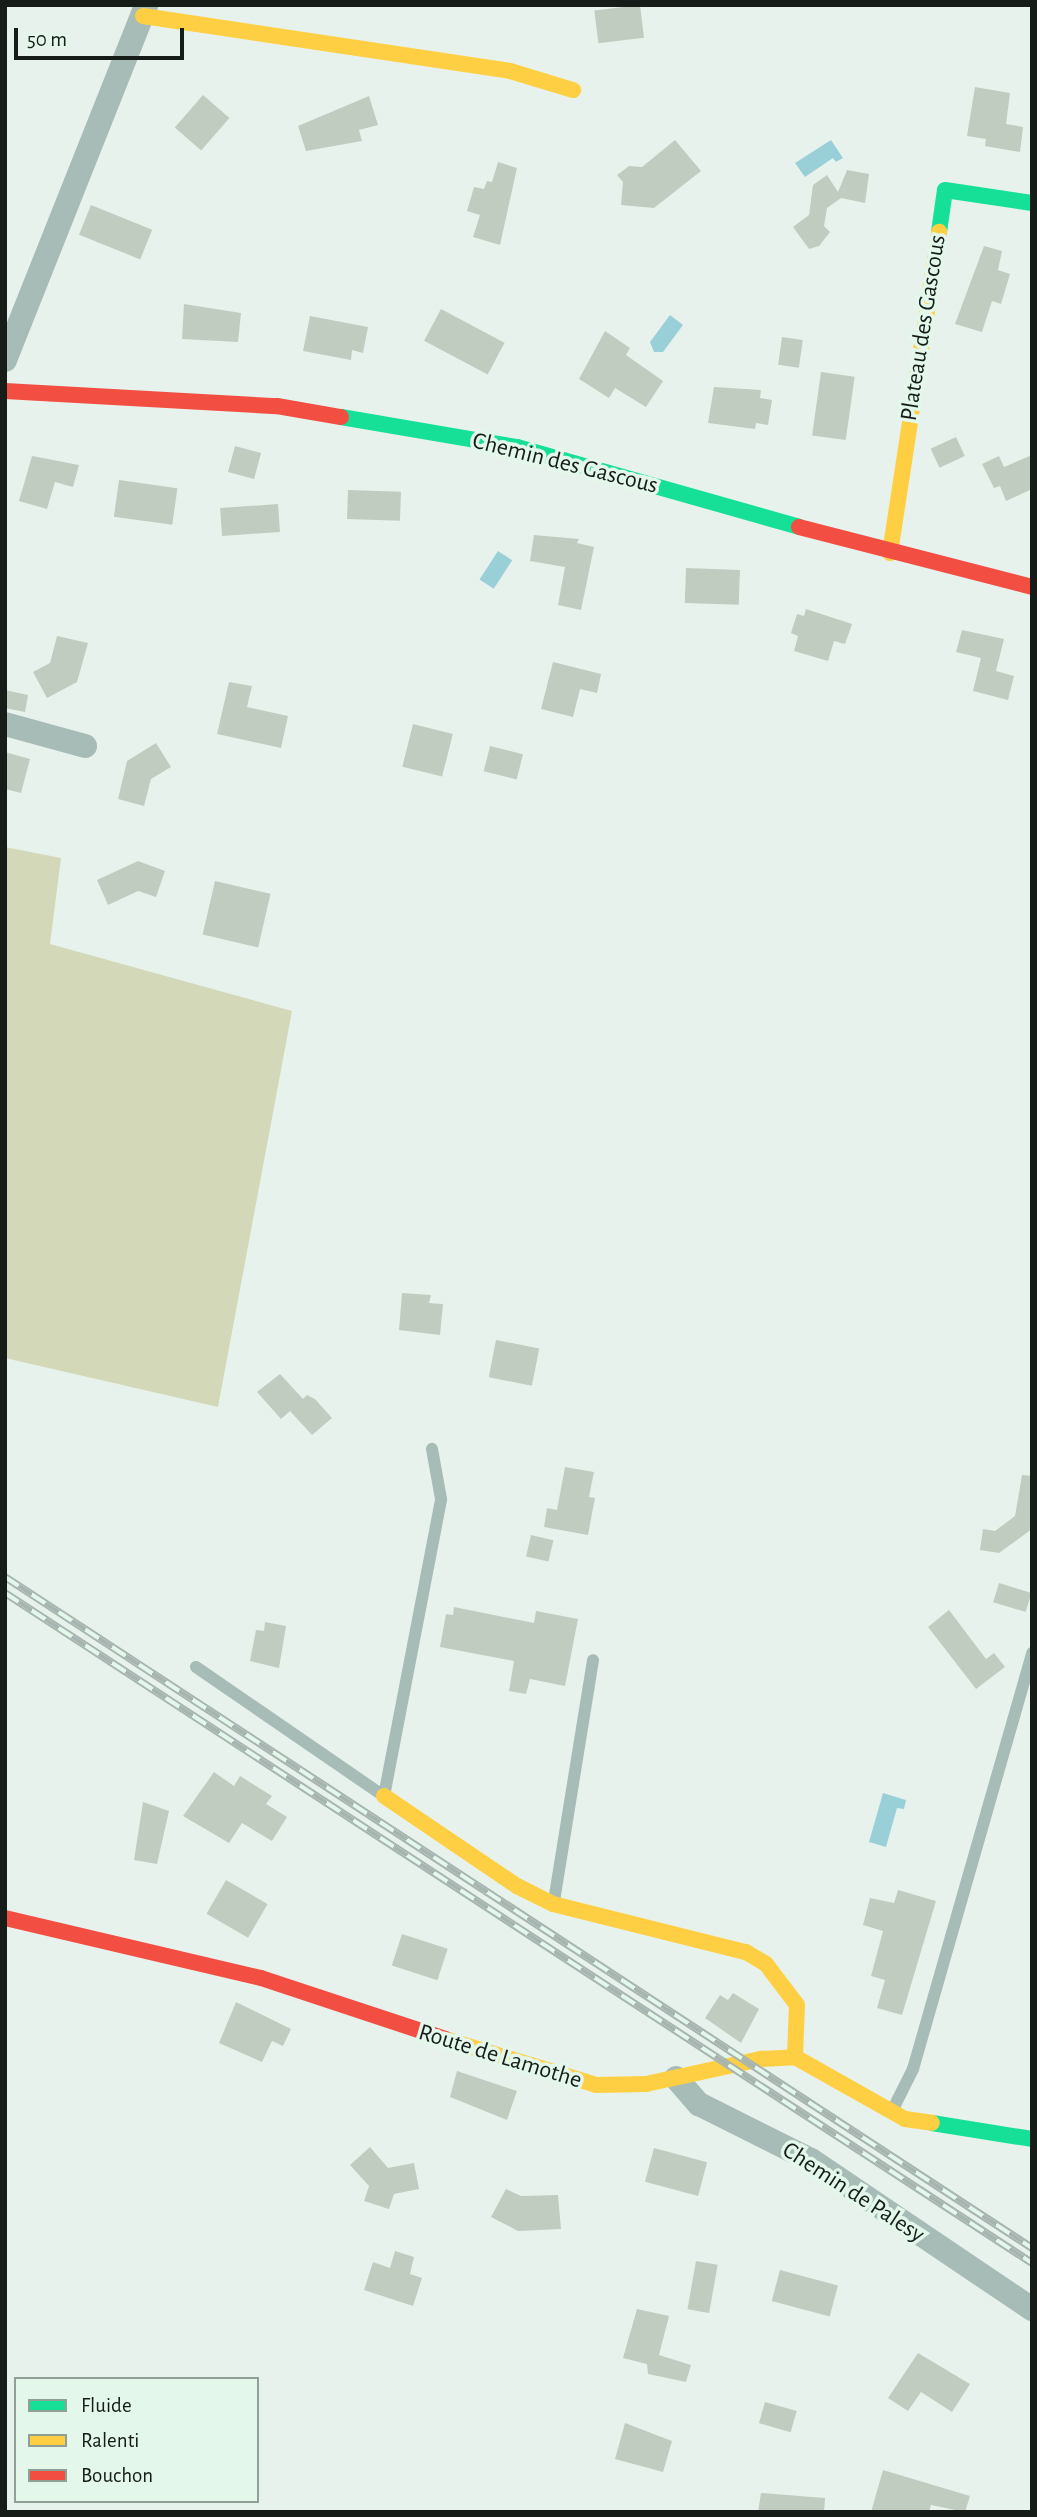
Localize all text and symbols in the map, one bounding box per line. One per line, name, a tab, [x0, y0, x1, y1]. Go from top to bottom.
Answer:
scale bar	[18, 14, 187, 58]
text: 50 m	[27, 29, 67, 50]
street label: Plateau des Gascous	[895, 233, 953, 423]
street label: Chemin des Gascous	[469, 427, 661, 501]
street label: Route de Lamothe	[415, 2018, 585, 2096]
street label: Chemin de Palesy	[776, 2136, 930, 2250]
legend	[14, 2377, 259, 2503]
text: Fluide	[81, 2395, 132, 2416]
text: Ralenti	[81, 2430, 139, 2451]
text: Bouchon	[81, 2465, 153, 2486]

